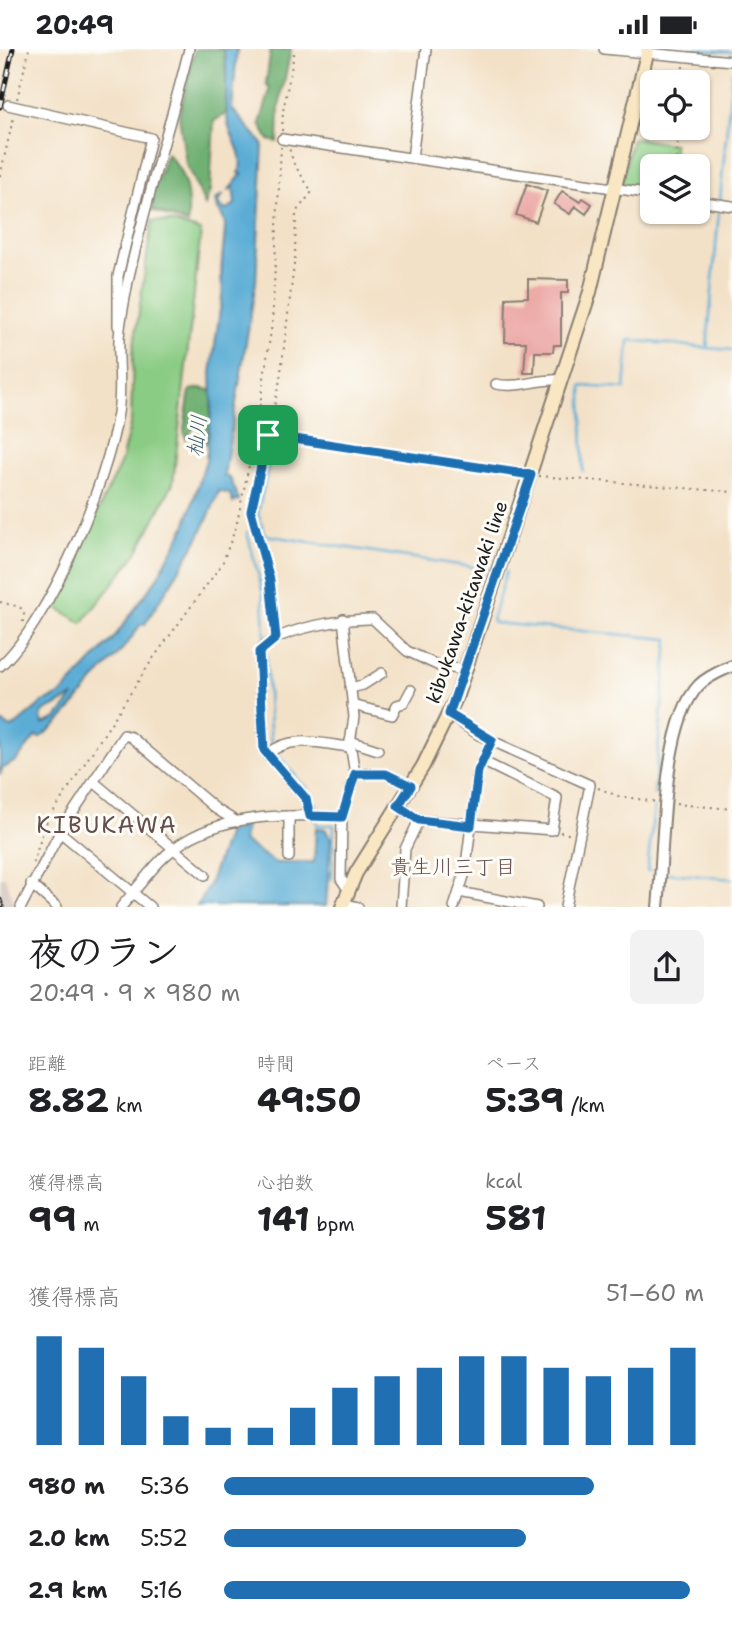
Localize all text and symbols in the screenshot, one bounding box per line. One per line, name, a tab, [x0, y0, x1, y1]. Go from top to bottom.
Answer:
text: 20:49	[35, 7, 114, 42]
map controls	[640, 70, 710, 224]
button: locate	[640, 70, 710, 140]
button: layers	[640, 154, 710, 224]
pin	[238, 405, 298, 465]
water label: 杣川	[181, 413, 213, 459]
icon: arrive	[249, 416, 287, 454]
street label: kibukawa-kitawaki line	[421, 497, 513, 707]
district label: KIBUKAWA	[36, 810, 178, 840]
district label: 貴生川三丁目	[390, 853, 516, 881]
text: 夜のラン	[28, 926, 180, 977]
button: share	[630, 930, 704, 1004]
text: 20:49 · 9 × 980 m	[28, 978, 240, 1008]
text: 距離	[28, 1051, 66, 1076]
text: 時間	[257, 1051, 295, 1076]
text: ペース	[485, 1051, 541, 1076]
text: 8.82	[28, 1076, 109, 1123]
text: 49:50	[257, 1076, 362, 1123]
text: 5:39	[485, 1076, 565, 1123]
text: km	[109, 1093, 143, 1118]
text: /km	[565, 1093, 605, 1118]
text: kcal	[485, 1169, 522, 1194]
text: 獲得標高	[28, 1170, 104, 1195]
text: 心拍数	[257, 1170, 314, 1195]
text: 581	[485, 1194, 547, 1241]
text: 99	[28, 1195, 77, 1242]
text: 141	[257, 1195, 310, 1242]
text: m	[77, 1212, 100, 1237]
text: bpm	[310, 1212, 355, 1237]
text: 51–60 m	[606, 1278, 704, 1308]
text: 獲得標高	[28, 1282, 120, 1312]
text: 980 m	[28, 1471, 105, 1501]
text: 5:36	[140, 1471, 190, 1501]
text: 2.0 km	[28, 1523, 110, 1553]
text: 5:52	[140, 1523, 188, 1553]
text: 2.9 km	[28, 1575, 107, 1605]
text: 5:16	[140, 1575, 183, 1605]

